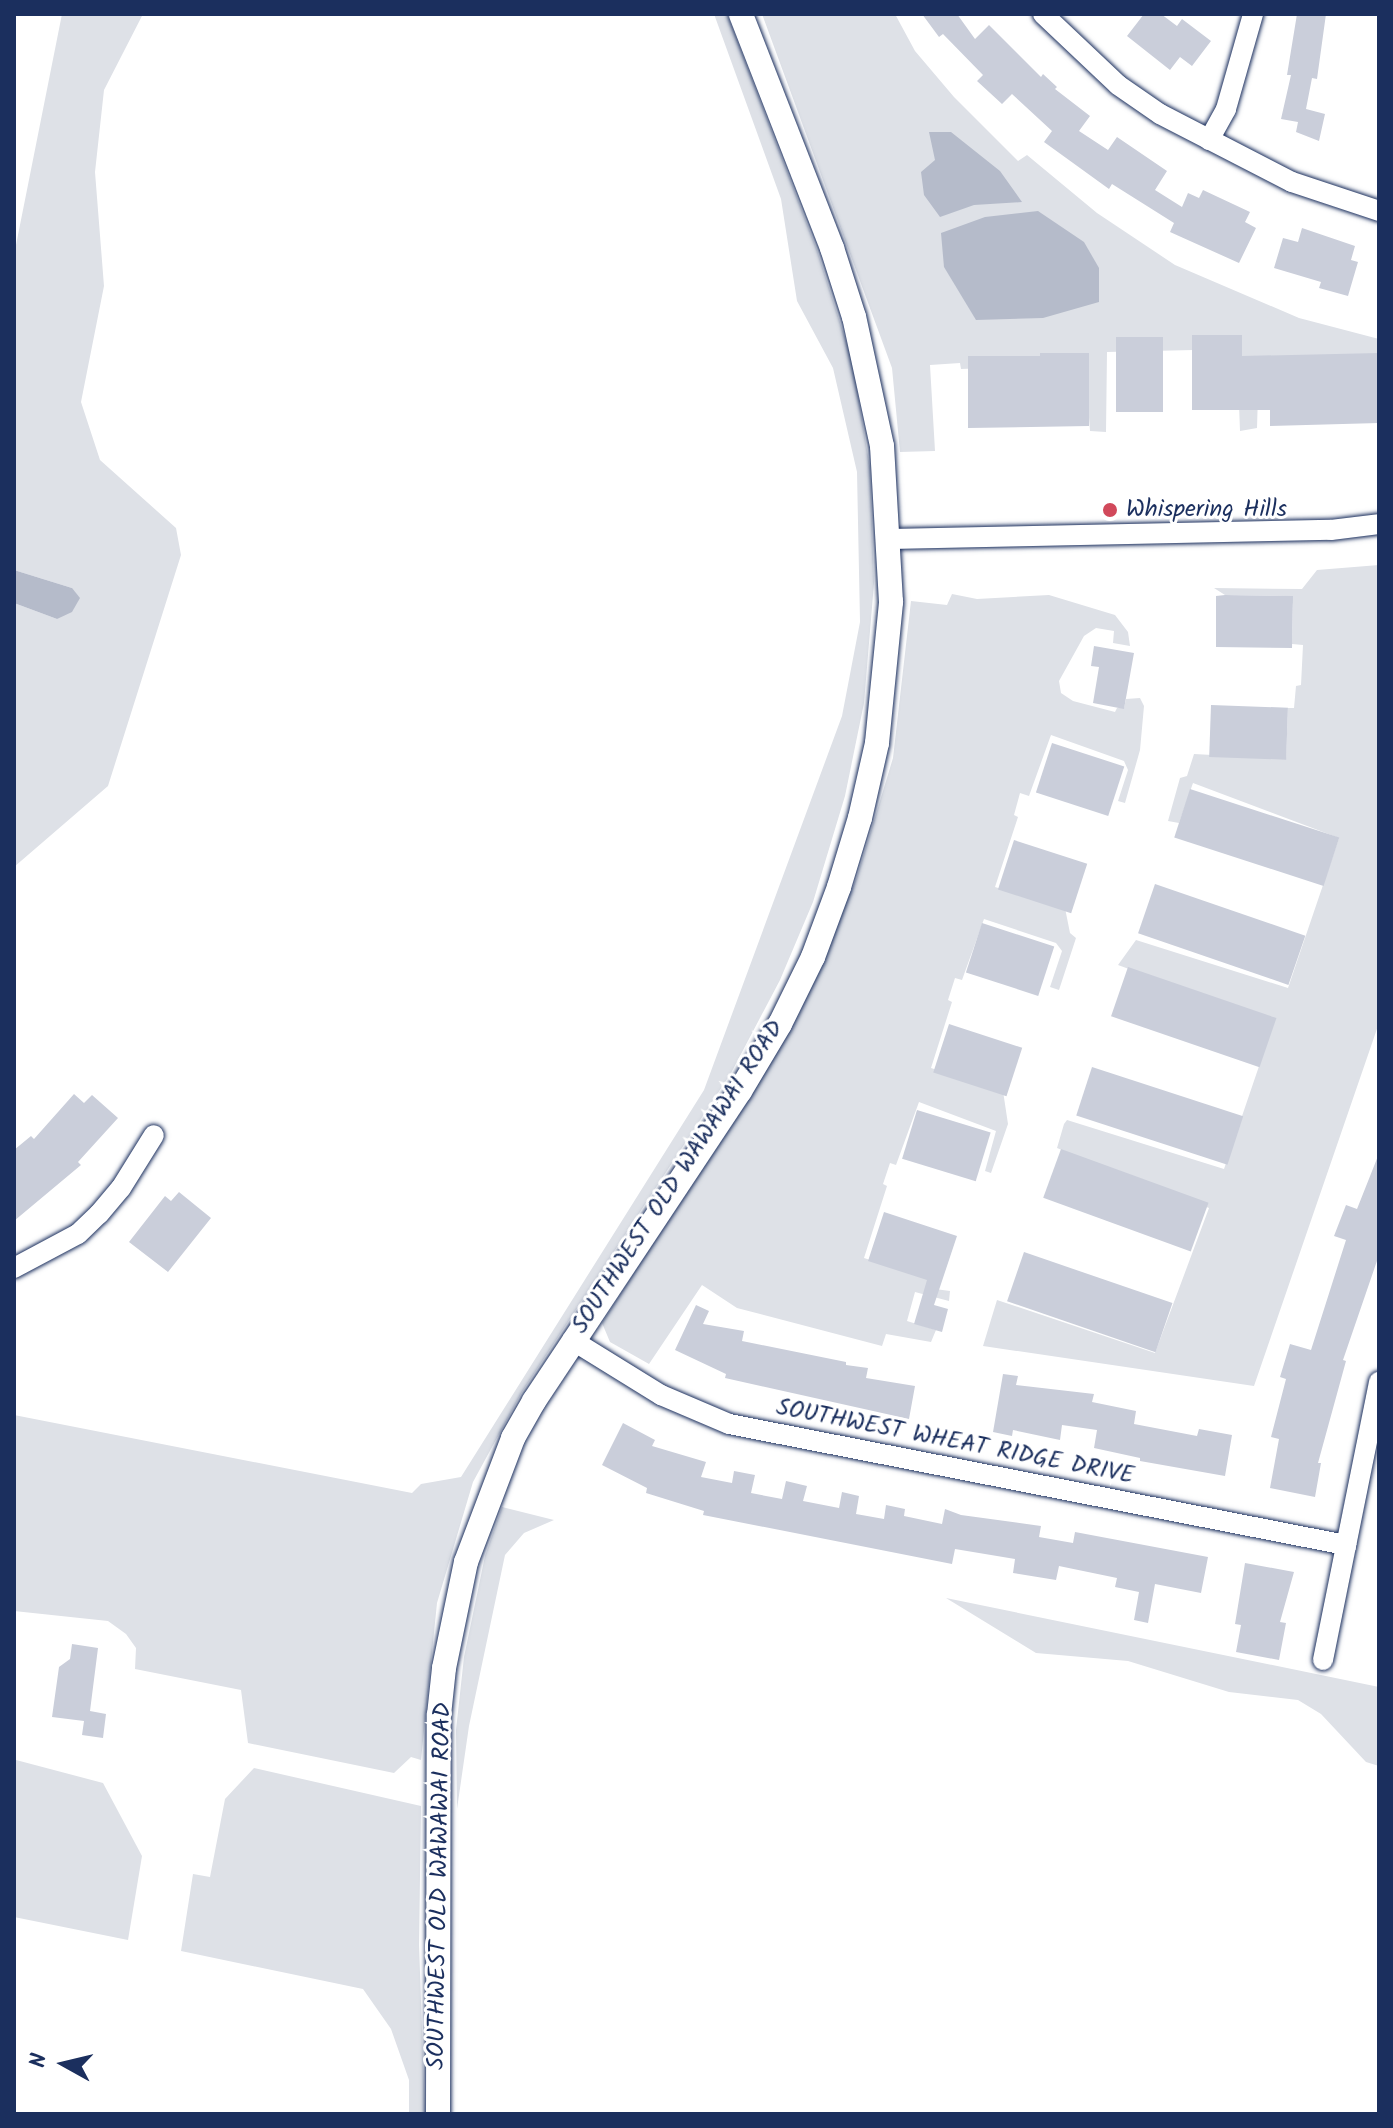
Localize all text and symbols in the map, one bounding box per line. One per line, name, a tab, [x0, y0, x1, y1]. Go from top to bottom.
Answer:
place label: Whispering Hills	[1126, 496, 1287, 524]
marker: Whispering Hills	[1101, 501, 1119, 519]
street label: SOUTHWEST OLD WAWAWAI ROAD	[566, 1015, 790, 1339]
street label: SOUTHWEST WHEAT RIDGE DRIVE	[774, 1393, 1136, 1491]
street label: SOUTHWEST OLD WAWAWAI ROAD	[422, 1702, 458, 2070]
north arrow	[24, 2024, 104, 2104]
text: N	[21, 2051, 58, 2070]

